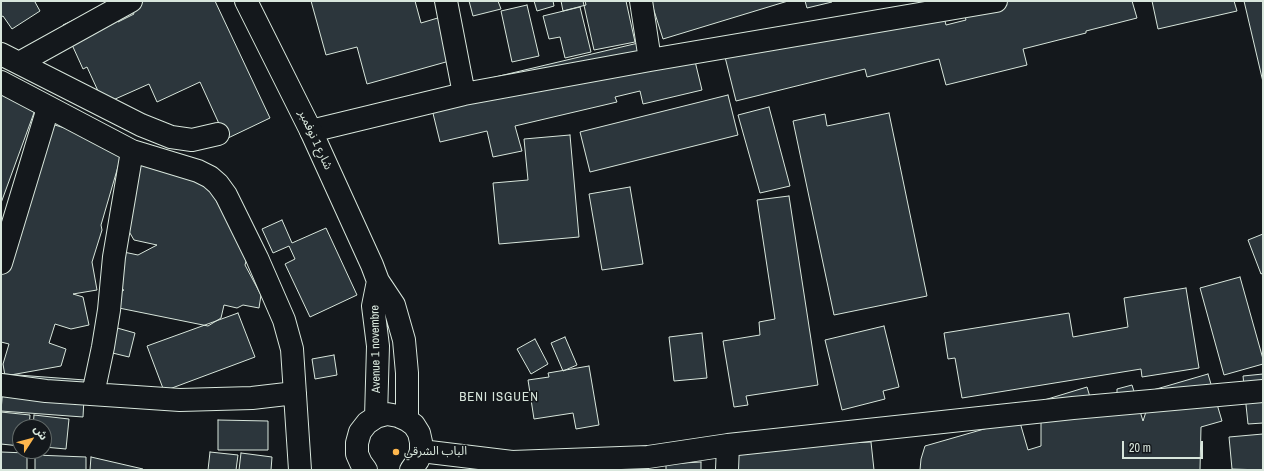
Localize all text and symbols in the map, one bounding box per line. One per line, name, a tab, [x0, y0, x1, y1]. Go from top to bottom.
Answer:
street label: شارع 1 نوفمبر	[295, 108, 335, 172]
street label: Avenue 1 novembre	[368, 305, 384, 393]
district label: BENI ISGUEN	[459, 390, 539, 406]
north arrow	[12, 419, 52, 459]
text: ش	[31, 422, 51, 443]
scale bar	[1124, 433, 1205, 459]
text: 20 m	[1129, 440, 1151, 456]
place label: الباب الشرقي	[404, 445, 467, 459]
marker: الباب الشرقي	[391, 447, 401, 457]

